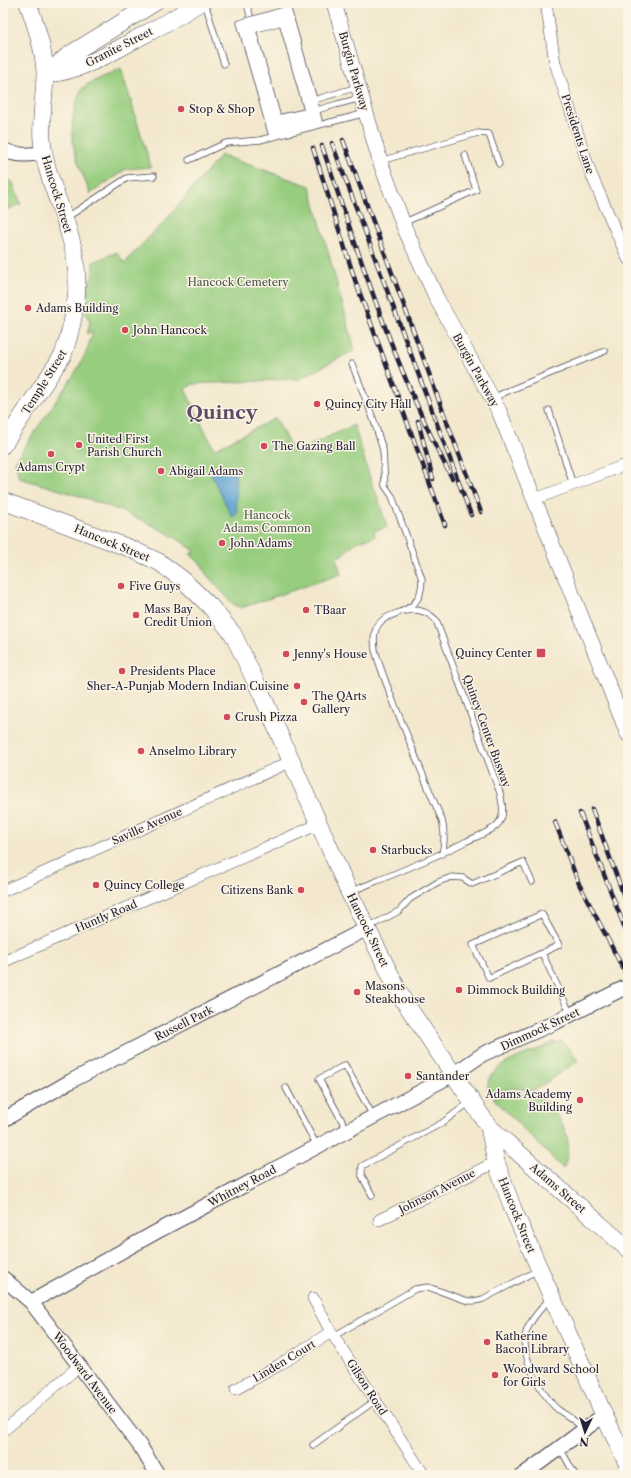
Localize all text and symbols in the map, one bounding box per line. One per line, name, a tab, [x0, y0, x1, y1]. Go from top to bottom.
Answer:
street label: Granite Street	[83, 24, 155, 70]
street label: Burgin Parkway	[336, 30, 372, 113]
street label: Presidents Lane	[558, 92, 598, 176]
place label: Stop & Shop	[189, 102, 255, 116]
marker: Stop & Shop	[176, 104, 186, 114]
street label: Hancock Street	[39, 153, 76, 235]
park label: Hancock Cemetery	[187, 275, 289, 289]
place label: Adams Building	[35, 301, 118, 315]
marker: Adams Building	[23, 303, 33, 313]
place label: John Hancock	[131, 323, 208, 337]
marker: John Hancock	[120, 325, 130, 335]
street label: Burgin Parkway	[450, 331, 502, 410]
street label: Temple Street	[18, 347, 70, 417]
place label: Quincy City Hall	[325, 397, 412, 411]
marker: Quincy City Hall	[312, 399, 322, 409]
district label: Quincy	[187, 401, 259, 424]
place label: United First Parish Church	[87, 432, 162, 459]
place label: The Gazing Ball	[272, 439, 356, 453]
marker: United First Parish Church	[74, 440, 84, 450]
marker: The Gazing Ball	[259, 441, 269, 451]
marker: Adams Crypt	[46, 449, 56, 459]
place label: Adams Crypt	[16, 460, 85, 474]
place label: Abigail Adams	[168, 464, 244, 478]
marker: Abigail Adams	[156, 466, 166, 476]
park label: Hancock Adams Common	[222, 508, 311, 535]
street label: Hancock Street	[72, 521, 152, 565]
place label: John Adams	[228, 536, 292, 550]
marker: John Adams	[217, 538, 227, 548]
place label: Five Guys	[129, 579, 181, 593]
marker: Five Guys	[116, 581, 126, 591]
place label: Mass Bay Credit Union	[144, 602, 212, 629]
place label: TBaar	[314, 603, 347, 617]
marker: TBaar	[301, 605, 311, 615]
marker: Mass Bay Credit Union	[131, 610, 141, 620]
place label: Quincy Center	[455, 646, 532, 660]
place label: Jenny's House	[292, 647, 367, 661]
marker: Quincy Center	[535, 647, 547, 659]
marker: Jenny's House	[281, 649, 291, 659]
place label: Presidents Place	[130, 664, 216, 678]
marker: Presidents Place	[117, 666, 127, 676]
street label: Quincy Center Busway	[460, 673, 514, 790]
place label: Sher-A-Punjab Modern Indian Cuisine	[87, 679, 289, 693]
marker: Sher-A-Punjab Modern Indian Cuisine	[292, 681, 302, 691]
place label: The QArts Gallery	[312, 689, 367, 716]
marker: The QArts Gallery	[299, 697, 309, 707]
place label: Crush Pizza	[235, 710, 297, 724]
marker: Crush Pizza	[222, 712, 232, 722]
place label: Anselmo Library	[148, 744, 237, 758]
marker: Anselmo Library	[136, 746, 146, 756]
street label: Saville Avenue	[110, 804, 184, 848]
place label: Starbucks	[381, 843, 432, 857]
marker: Starbucks	[368, 845, 378, 855]
place label: Quincy College	[104, 878, 184, 892]
marker: Quincy College	[91, 880, 101, 890]
place label: Citizens Bank	[221, 883, 294, 897]
marker: Citizens Bank	[296, 885, 306, 895]
street label: Hancock Street	[344, 891, 392, 969]
street label: Huntly Road	[73, 897, 139, 935]
place label: Masons Steakhouse	[365, 979, 425, 1006]
place label: Dimmock Building	[467, 983, 565, 997]
marker: Dimmock Building	[454, 985, 464, 995]
marker: Masons Steakhouse	[352, 987, 362, 997]
street label: Russell Park	[152, 1002, 216, 1044]
street label: Dimmock Street	[498, 1005, 582, 1053]
place label: Santander	[416, 1069, 470, 1083]
marker: Santander	[403, 1071, 413, 1081]
place label: Adams Academy Building	[484, 1087, 573, 1114]
marker: Adams Academy Building	[575, 1095, 585, 1105]
street label: Adams Street	[526, 1159, 589, 1216]
street label: Whitney Road	[205, 1162, 279, 1210]
street label: Johnson Avenue	[394, 1166, 478, 1217]
street label: Hancock Street	[495, 1175, 539, 1255]
street label: Woodward Avenue	[49, 1329, 120, 1417]
place label: Katherine Bacon Library	[495, 1329, 570, 1356]
street label: Linden Court	[250, 1337, 318, 1385]
marker: Katherine Bacon Library	[482, 1337, 492, 1347]
street label: Gilson Road	[344, 1356, 390, 1418]
place label: Woodward School for Girls	[502, 1362, 600, 1389]
marker: Woodward School for Girls	[490, 1370, 500, 1380]
north arrow	[565, 1412, 605, 1452]
text: N	[579, 1435, 590, 1449]

